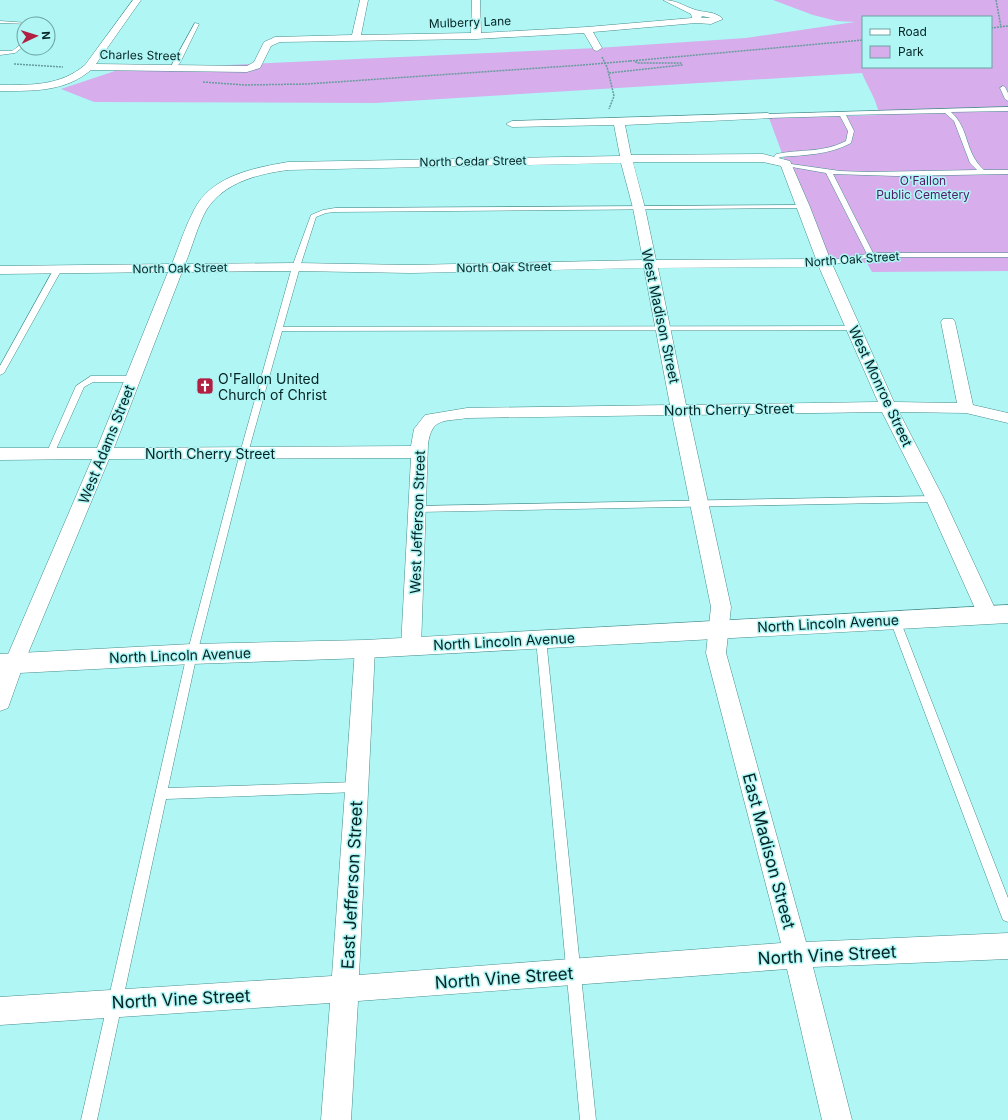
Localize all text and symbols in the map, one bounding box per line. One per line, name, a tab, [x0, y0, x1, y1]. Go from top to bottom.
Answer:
street label: Mulberry Lane	[429, 13, 511, 31]
north arrow	[16, 16, 56, 56]
legend	[862, 16, 992, 68]
text: Road	[898, 24, 927, 39]
text: N	[39, 31, 53, 40]
text: Park	[898, 44, 924, 59]
street label: Charles Street	[99, 47, 181, 63]
street label: North Cedar Street	[419, 153, 527, 169]
park label: O'Fallon Public Cemetery	[876, 173, 970, 202]
street label: West Madison Street	[638, 247, 684, 385]
street label: North Oak Street	[804, 248, 900, 270]
street label: North Oak Street	[456, 259, 552, 275]
street label: North Oak Street	[132, 260, 228, 276]
street label: West Monroe Street	[846, 323, 917, 450]
place label: O'Fallon United Church of Christ	[218, 370, 327, 403]
church icon: O'Fallon United Church of Christ	[195, 376, 215, 396]
street label: West Adams Street	[74, 382, 138, 506]
street label: North Cherry Street	[664, 399, 795, 419]
street label: North Cherry Street	[145, 445, 276, 462]
street label: West Jefferson Street	[406, 450, 428, 594]
street label: North Lincoln Avenue	[757, 611, 899, 635]
street label: North Lincoln Avenue	[433, 629, 575, 653]
street label: North Lincoln Avenue	[109, 644, 251, 666]
street label: East Madison Street	[739, 771, 800, 932]
street label: East Jefferson Street	[338, 800, 366, 970]
street label: North Vine Street	[757, 941, 897, 969]
street label: North Vine Street	[434, 963, 574, 993]
street label: North Vine Street	[111, 985, 251, 1013]

